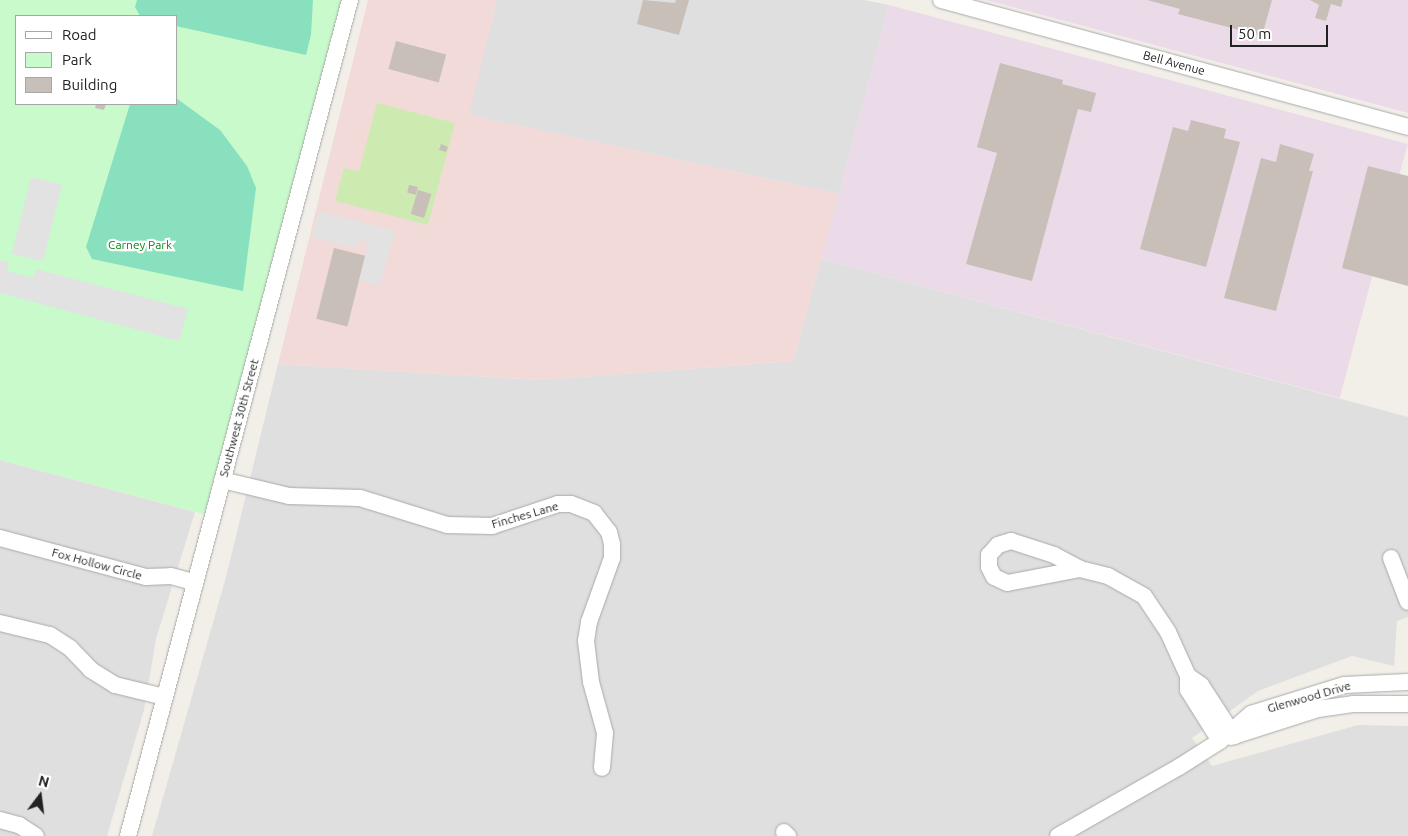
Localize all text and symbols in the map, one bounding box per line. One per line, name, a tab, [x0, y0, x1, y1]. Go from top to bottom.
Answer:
legend	[15, 15, 178, 105]
scale bar	[1233, 15, 1330, 47]
text: 50 m	[1238, 25, 1271, 42]
text: Road	[62, 26, 97, 43]
street label: Bell Avenue	[1141, 48, 1207, 78]
text: Park	[62, 51, 92, 68]
text: Building	[62, 76, 117, 93]
park label: Carney Park	[108, 238, 172, 252]
street label: Southwest 30th Street	[216, 357, 262, 479]
street label: Finches Lane	[490, 499, 560, 531]
street label: Fox Hollow Circle	[50, 545, 144, 583]
street label: Glenwood Drive	[1266, 678, 1352, 716]
north arrow	[15, 771, 65, 821]
text: N	[37, 772, 51, 791]

